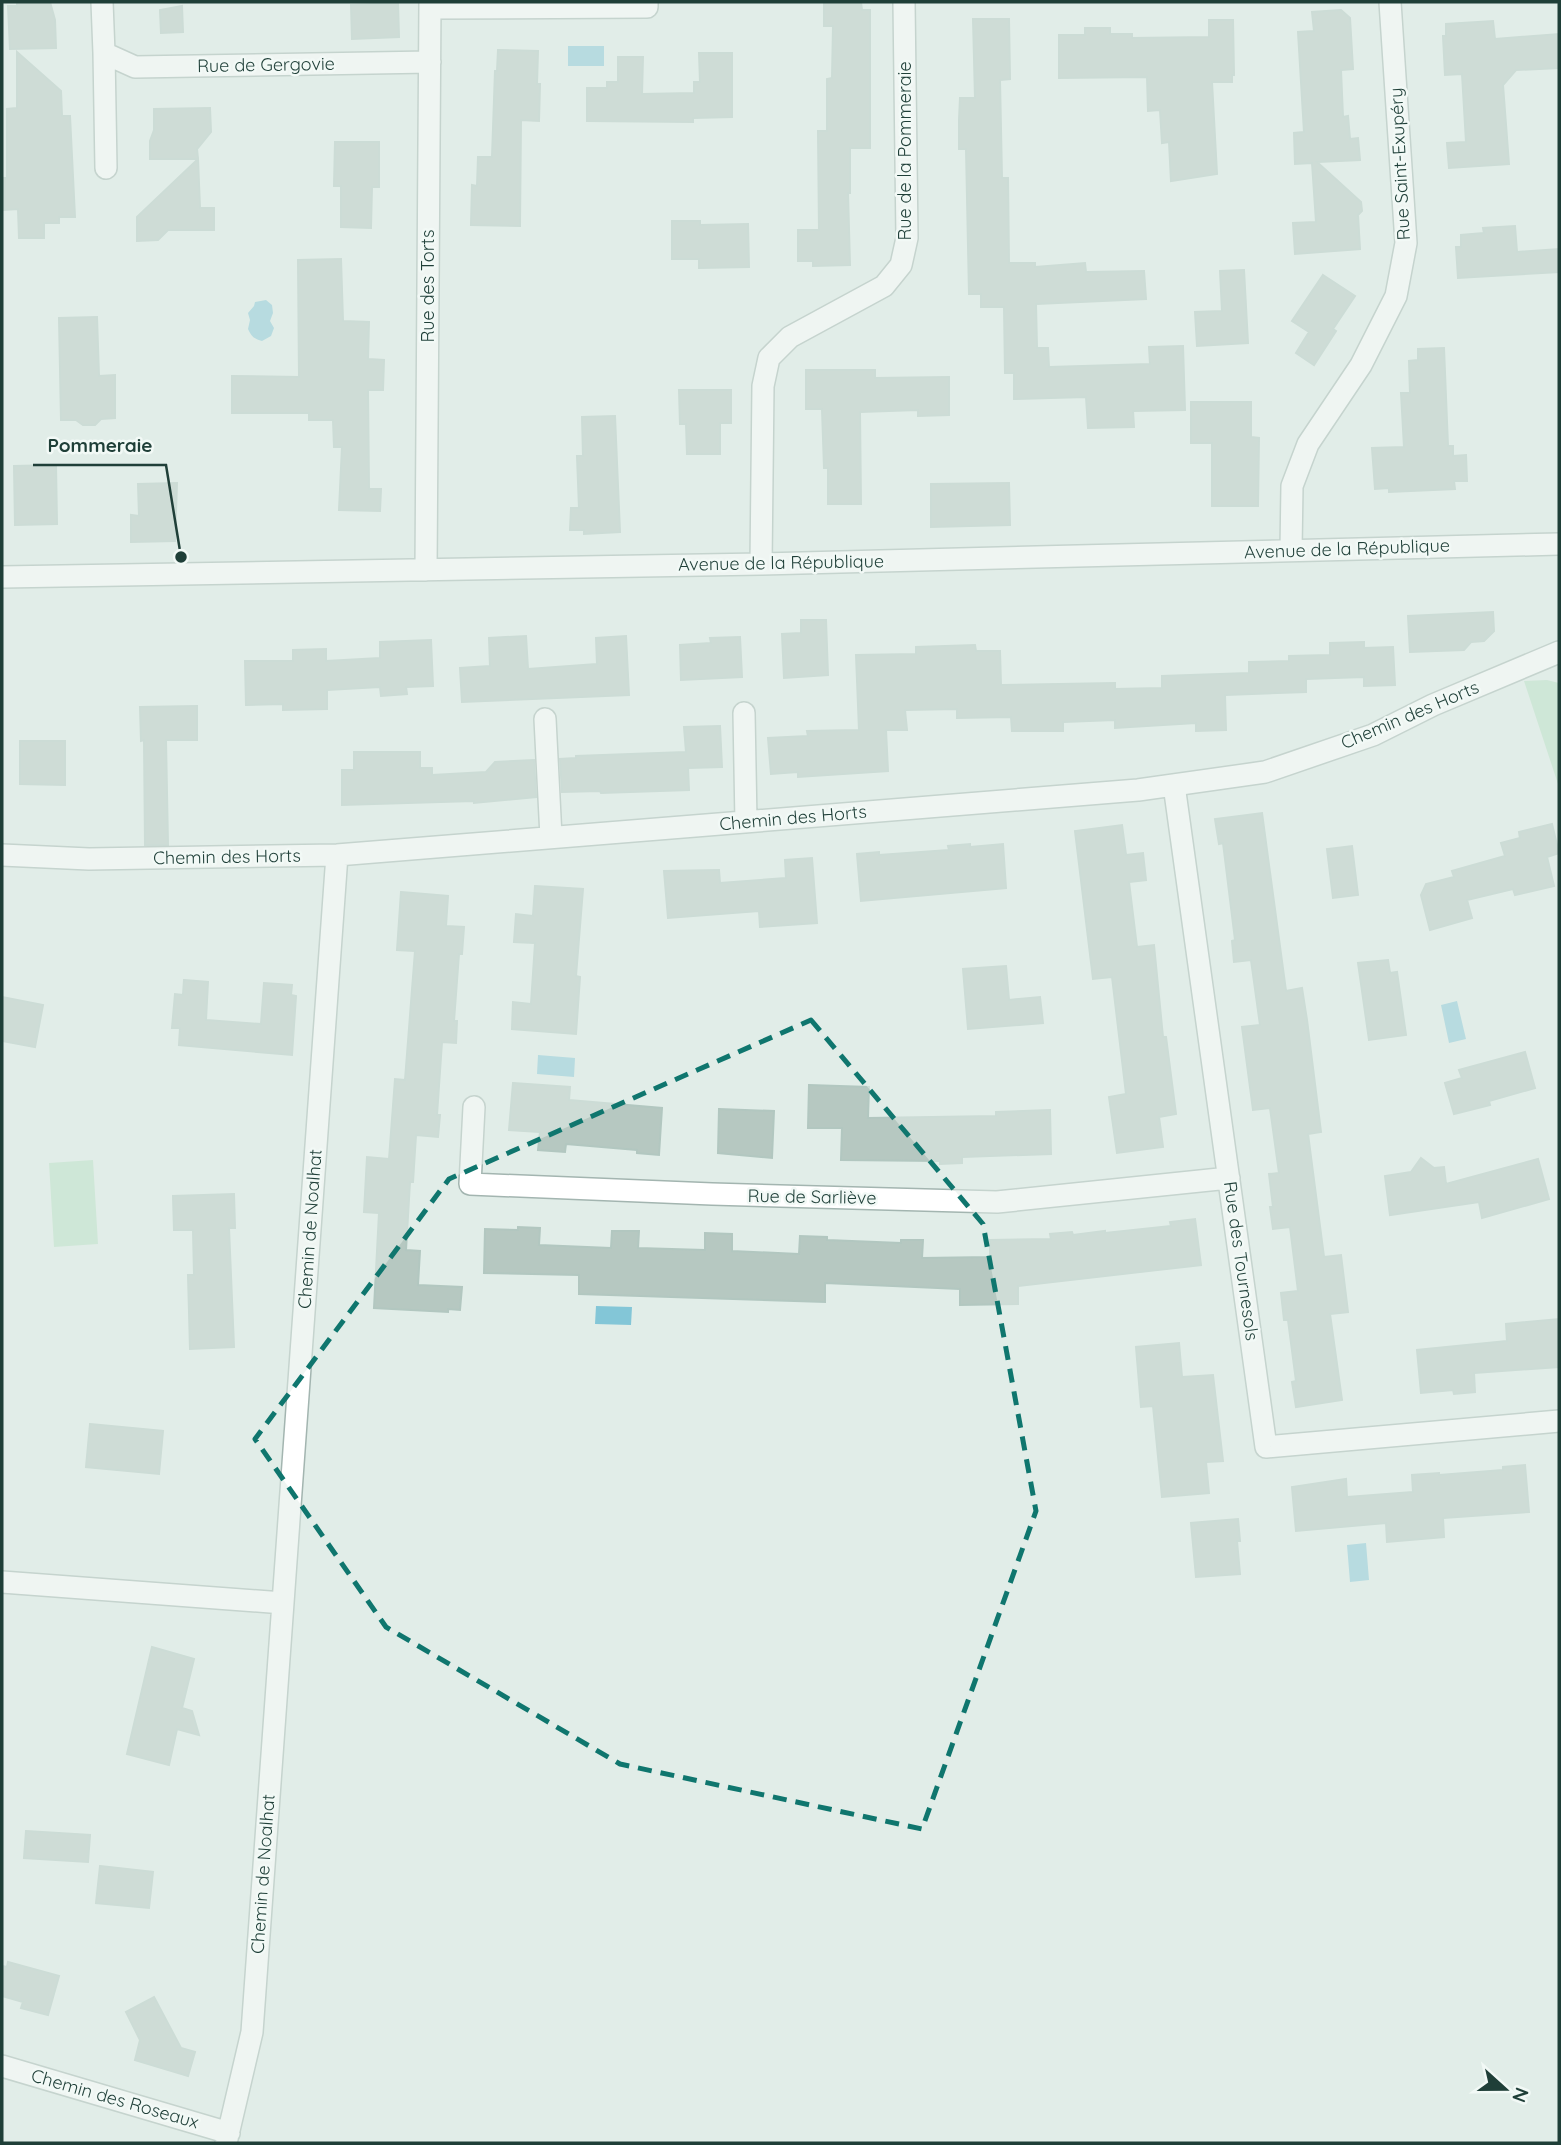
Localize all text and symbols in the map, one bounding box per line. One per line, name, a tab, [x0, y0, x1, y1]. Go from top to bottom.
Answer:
street label: Rue de Gergovie	[197, 52, 335, 77]
street label: Rue de la Pommeraie	[893, 61, 916, 241]
street label: Rue Saint-Exupéry	[1384, 87, 1415, 241]
street label: Rue des Torts	[416, 229, 439, 343]
callout: Pommeraie	[33, 425, 166, 465]
text: Pommeraie	[47, 433, 153, 457]
street label: Avenue de la République	[1244, 533, 1450, 564]
street label: Avenue de la République	[678, 549, 884, 576]
street label: Chemin des Horts	[1337, 675, 1482, 754]
street label: Chemin des Horts	[718, 800, 868, 835]
street label: Chemin des Horts	[153, 844, 301, 869]
street label: Chemin de Noalhat	[292, 1148, 327, 1310]
street label: Rue des Tournesols	[1219, 1180, 1264, 1342]
street label: Rue de Sarliève	[747, 1184, 877, 1209]
street label: Chemin de Noalhat	[245, 1793, 280, 1955]
north arrow	[1470, 2054, 1540, 2124]
street label: Chemin des Roseaux	[29, 2064, 202, 2134]
text: N	[1507, 2084, 1535, 2106]

